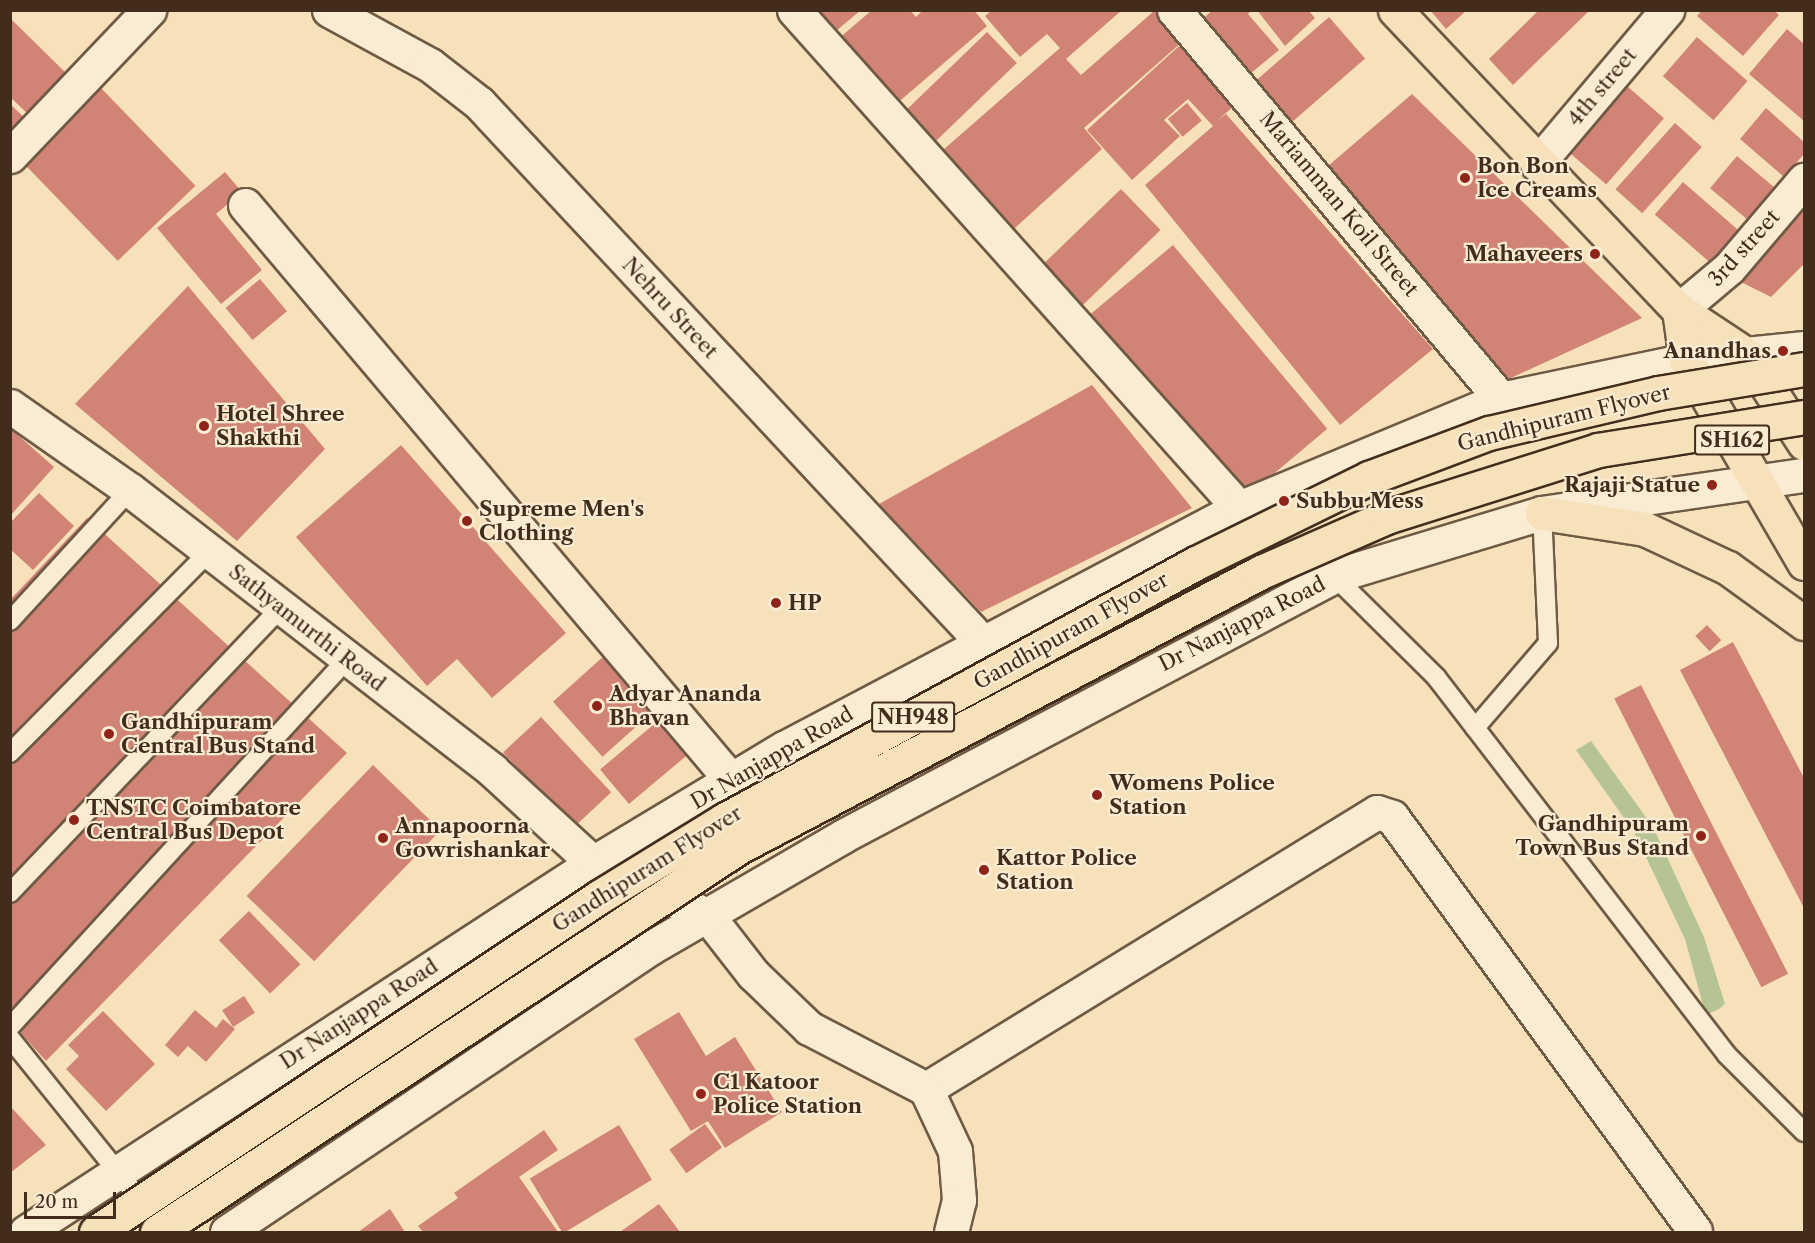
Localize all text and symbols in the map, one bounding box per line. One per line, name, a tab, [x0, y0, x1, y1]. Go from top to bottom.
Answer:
street label: 4th street	[1562, 43, 1642, 131]
street label: Mariamman Koil Street	[1254, 106, 1424, 302]
place label: Bon Bon Ice Creams	[1477, 153, 1597, 203]
marker: Bon Bon Ice Creams	[1458, 171, 1472, 185]
street label: 3rd street	[1703, 204, 1785, 292]
place label: Mahaveers	[1465, 241, 1583, 267]
marker: Mahaveers	[1588, 247, 1602, 261]
street label: Nehru Street	[617, 252, 723, 364]
place label: Anandhas	[1664, 338, 1771, 364]
marker: Anandhas	[1776, 344, 1790, 358]
street label: Gandhipuram Flyover	[1455, 379, 1673, 457]
place label: Hotel Shree Shakthi	[216, 401, 345, 451]
marker: Hotel Shree Shakthi	[197, 419, 211, 433]
road number: SH162	[1693, 423, 1771, 457]
place label: Rajaji Statue	[1564, 472, 1700, 498]
marker: Rajaji Statue	[1705, 478, 1719, 492]
place label: Subbu Mess	[1296, 488, 1424, 514]
marker: Subbu Mess	[1277, 494, 1291, 508]
place label: Supreme Men's Clothing	[479, 496, 644, 546]
marker: Supreme Men's Clothing	[460, 514, 474, 528]
street label: Sathyamurthi Road	[224, 559, 390, 697]
street label: Gandhipuram Flyover	[969, 567, 1173, 695]
street label: Dr Nanjappa Road	[1154, 571, 1330, 677]
place label: HP	[788, 590, 822, 616]
marker: HP	[769, 596, 783, 610]
place label: Adyar Ananda Bhavan	[609, 681, 762, 731]
marker: Adyar Ananda Bhavan	[590, 699, 604, 713]
road number: NH948	[871, 700, 955, 734]
street label: Dr Nanjappa Road	[686, 701, 858, 815]
place label: Gandhipuram Central Bus Stand	[121, 709, 315, 759]
marker: Gandhipuram Central Bus Stand	[102, 727, 116, 741]
place label: Womens Police Station	[1109, 770, 1275, 820]
marker: Womens Police Station	[1090, 788, 1104, 802]
place label: TNSTC Coimbatore Central Bus Depot	[86, 795, 301, 845]
street label: Gandhipuram Flyover	[548, 800, 746, 938]
place label: Gandhipuram Town Bus Stand	[1515, 811, 1689, 861]
marker: TNSTC Coimbatore Central Bus Depot	[67, 813, 81, 827]
place label: Annapoorna Gowrishankar	[395, 813, 550, 863]
marker: Gandhipuram Town Bus Stand	[1694, 829, 1708, 843]
marker: Annapoorna Gowrishankar	[376, 831, 390, 845]
place label: Kattor Police Station	[996, 845, 1137, 895]
marker: Kattor Police Station	[977, 863, 991, 877]
street label: Dr Nanjappa Road	[275, 953, 443, 1075]
place label: C1 Katoor Police Station	[713, 1069, 862, 1119]
marker: C1 Katoor Police Station	[694, 1087, 708, 1101]
scale bar	[27, 1180, 118, 1218]
text: 20 m	[35, 1191, 78, 1213]

